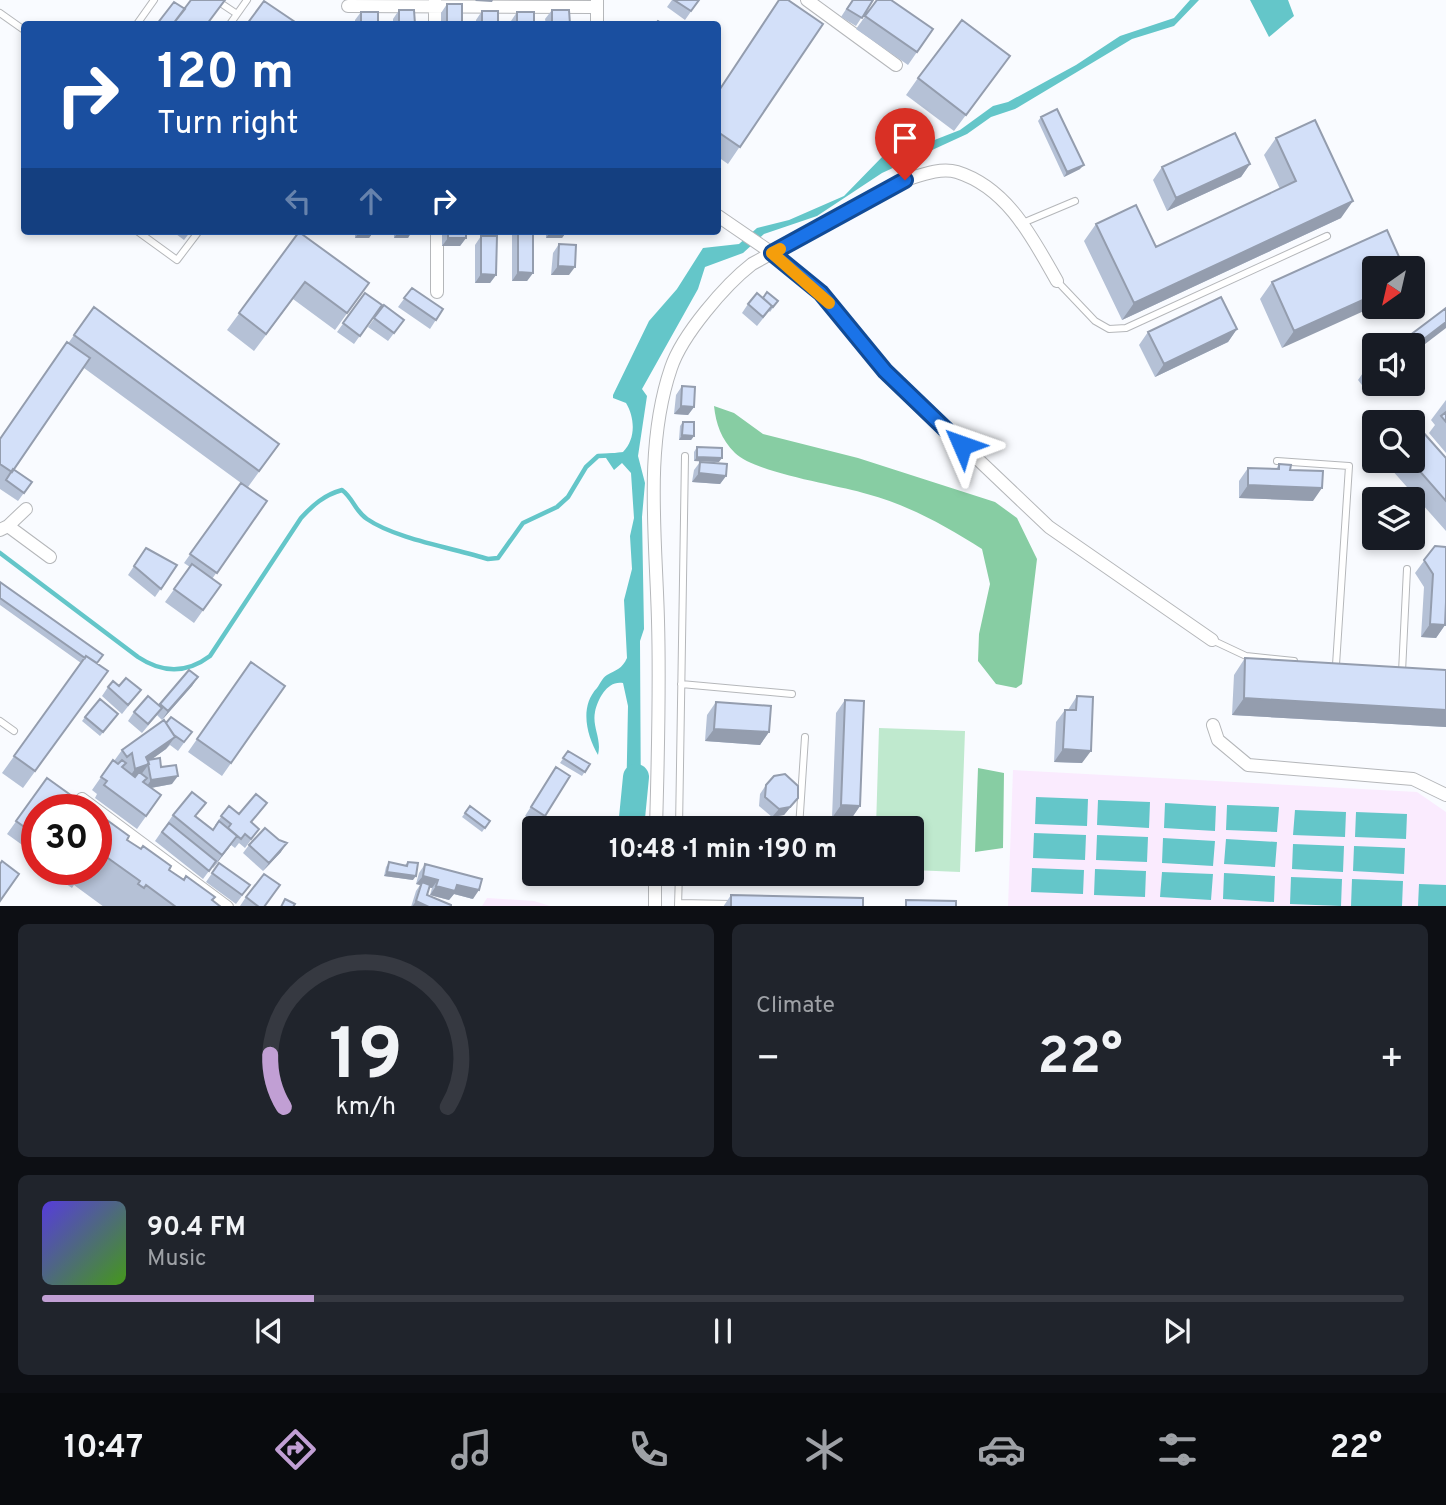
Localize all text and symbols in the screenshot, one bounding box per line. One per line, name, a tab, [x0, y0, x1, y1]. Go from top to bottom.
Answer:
text: 120 m	[157, 44, 294, 106]
icon: right	[42, 49, 133, 140]
text: Turn right	[157, 105, 299, 145]
pin	[875, 108, 935, 180]
icon: arrive	[886, 119, 924, 157]
icon: left	[279, 182, 317, 220]
icon: ahead	[352, 182, 390, 220]
icon: right	[425, 182, 463, 220]
north arrow	[1362, 256, 1424, 318]
map controls	[1362, 256, 1425, 550]
button: sound	[1362, 333, 1425, 396]
position arrow	[925, 408, 999, 482]
button: search	[1362, 410, 1425, 473]
button: layers	[1362, 487, 1425, 550]
speed limit sign: 30	[21, 794, 112, 885]
text: 10:48 · 1 min · 190 m	[609, 834, 837, 867]
text: Climate	[756, 992, 835, 1021]
text: 19	[329, 1013, 403, 1105]
text: 22°	[1037, 1026, 1123, 1092]
text: −	[756, 1036, 781, 1085]
text: +	[1379, 1036, 1404, 1085]
text: km/h	[336, 1091, 396, 1123]
text: 90.4 FM	[147, 1212, 246, 1245]
text: Music	[147, 1245, 207, 1274]
icon: previous	[250, 1312, 288, 1350]
icon: pause	[704, 1312, 742, 1350]
icon: next	[1158, 1312, 1196, 1350]
icon: directions	[271, 1425, 320, 1474]
icon: music	[447, 1425, 496, 1474]
icon: phone	[624, 1425, 673, 1474]
icon: climate	[800, 1425, 849, 1474]
icon: car	[977, 1425, 1026, 1474]
icon: filters	[1153, 1425, 1202, 1474]
text: 10:47	[64, 1429, 143, 1469]
text: 22°	[1330, 1429, 1382, 1469]

